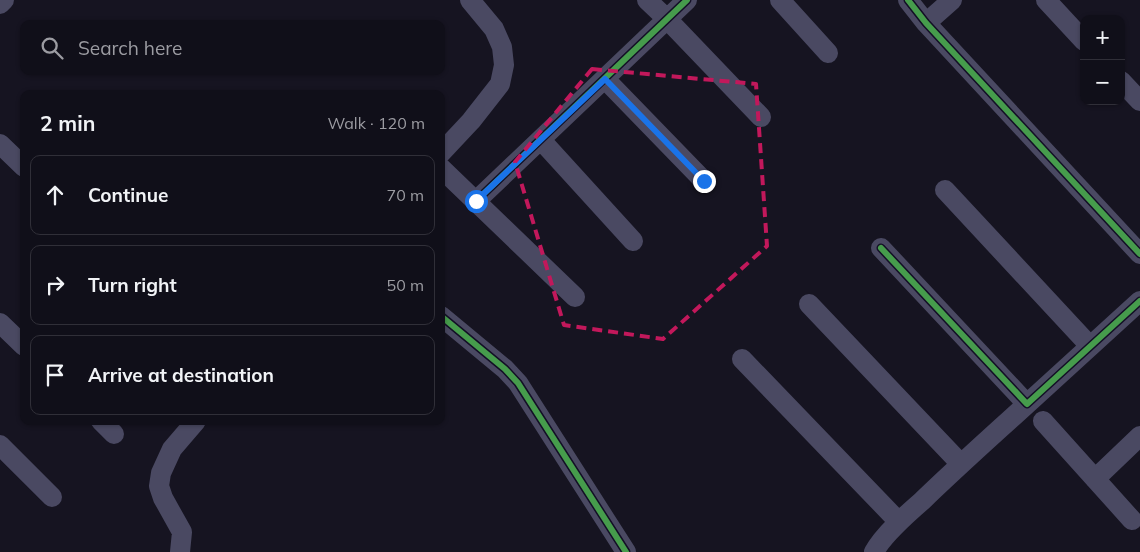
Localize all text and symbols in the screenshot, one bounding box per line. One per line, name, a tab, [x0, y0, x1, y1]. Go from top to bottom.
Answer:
map controls	[1080, 15, 1125, 105]
button: +	[1080, 15, 1125, 60]
search box	[20, 20, 445, 75]
icon: search	[38, 34, 66, 62]
text: Search here	[78, 36, 182, 60]
button: −	[1080, 60, 1125, 105]
text: 2 min	[40, 110, 95, 136]
text: Walk · 120 m	[327, 113, 425, 133]
route end	[693, 170, 716, 193]
icon: ahead	[41, 181, 69, 209]
text: Continue	[88, 183, 168, 207]
text: 70 m	[387, 185, 424, 205]
route start	[465, 190, 488, 213]
icon: right	[41, 271, 69, 299]
text: Turn right	[88, 273, 177, 297]
text: 50 m	[387, 275, 424, 295]
icon: arrive	[41, 361, 69, 389]
text: Arrive at destination	[88, 363, 274, 387]

